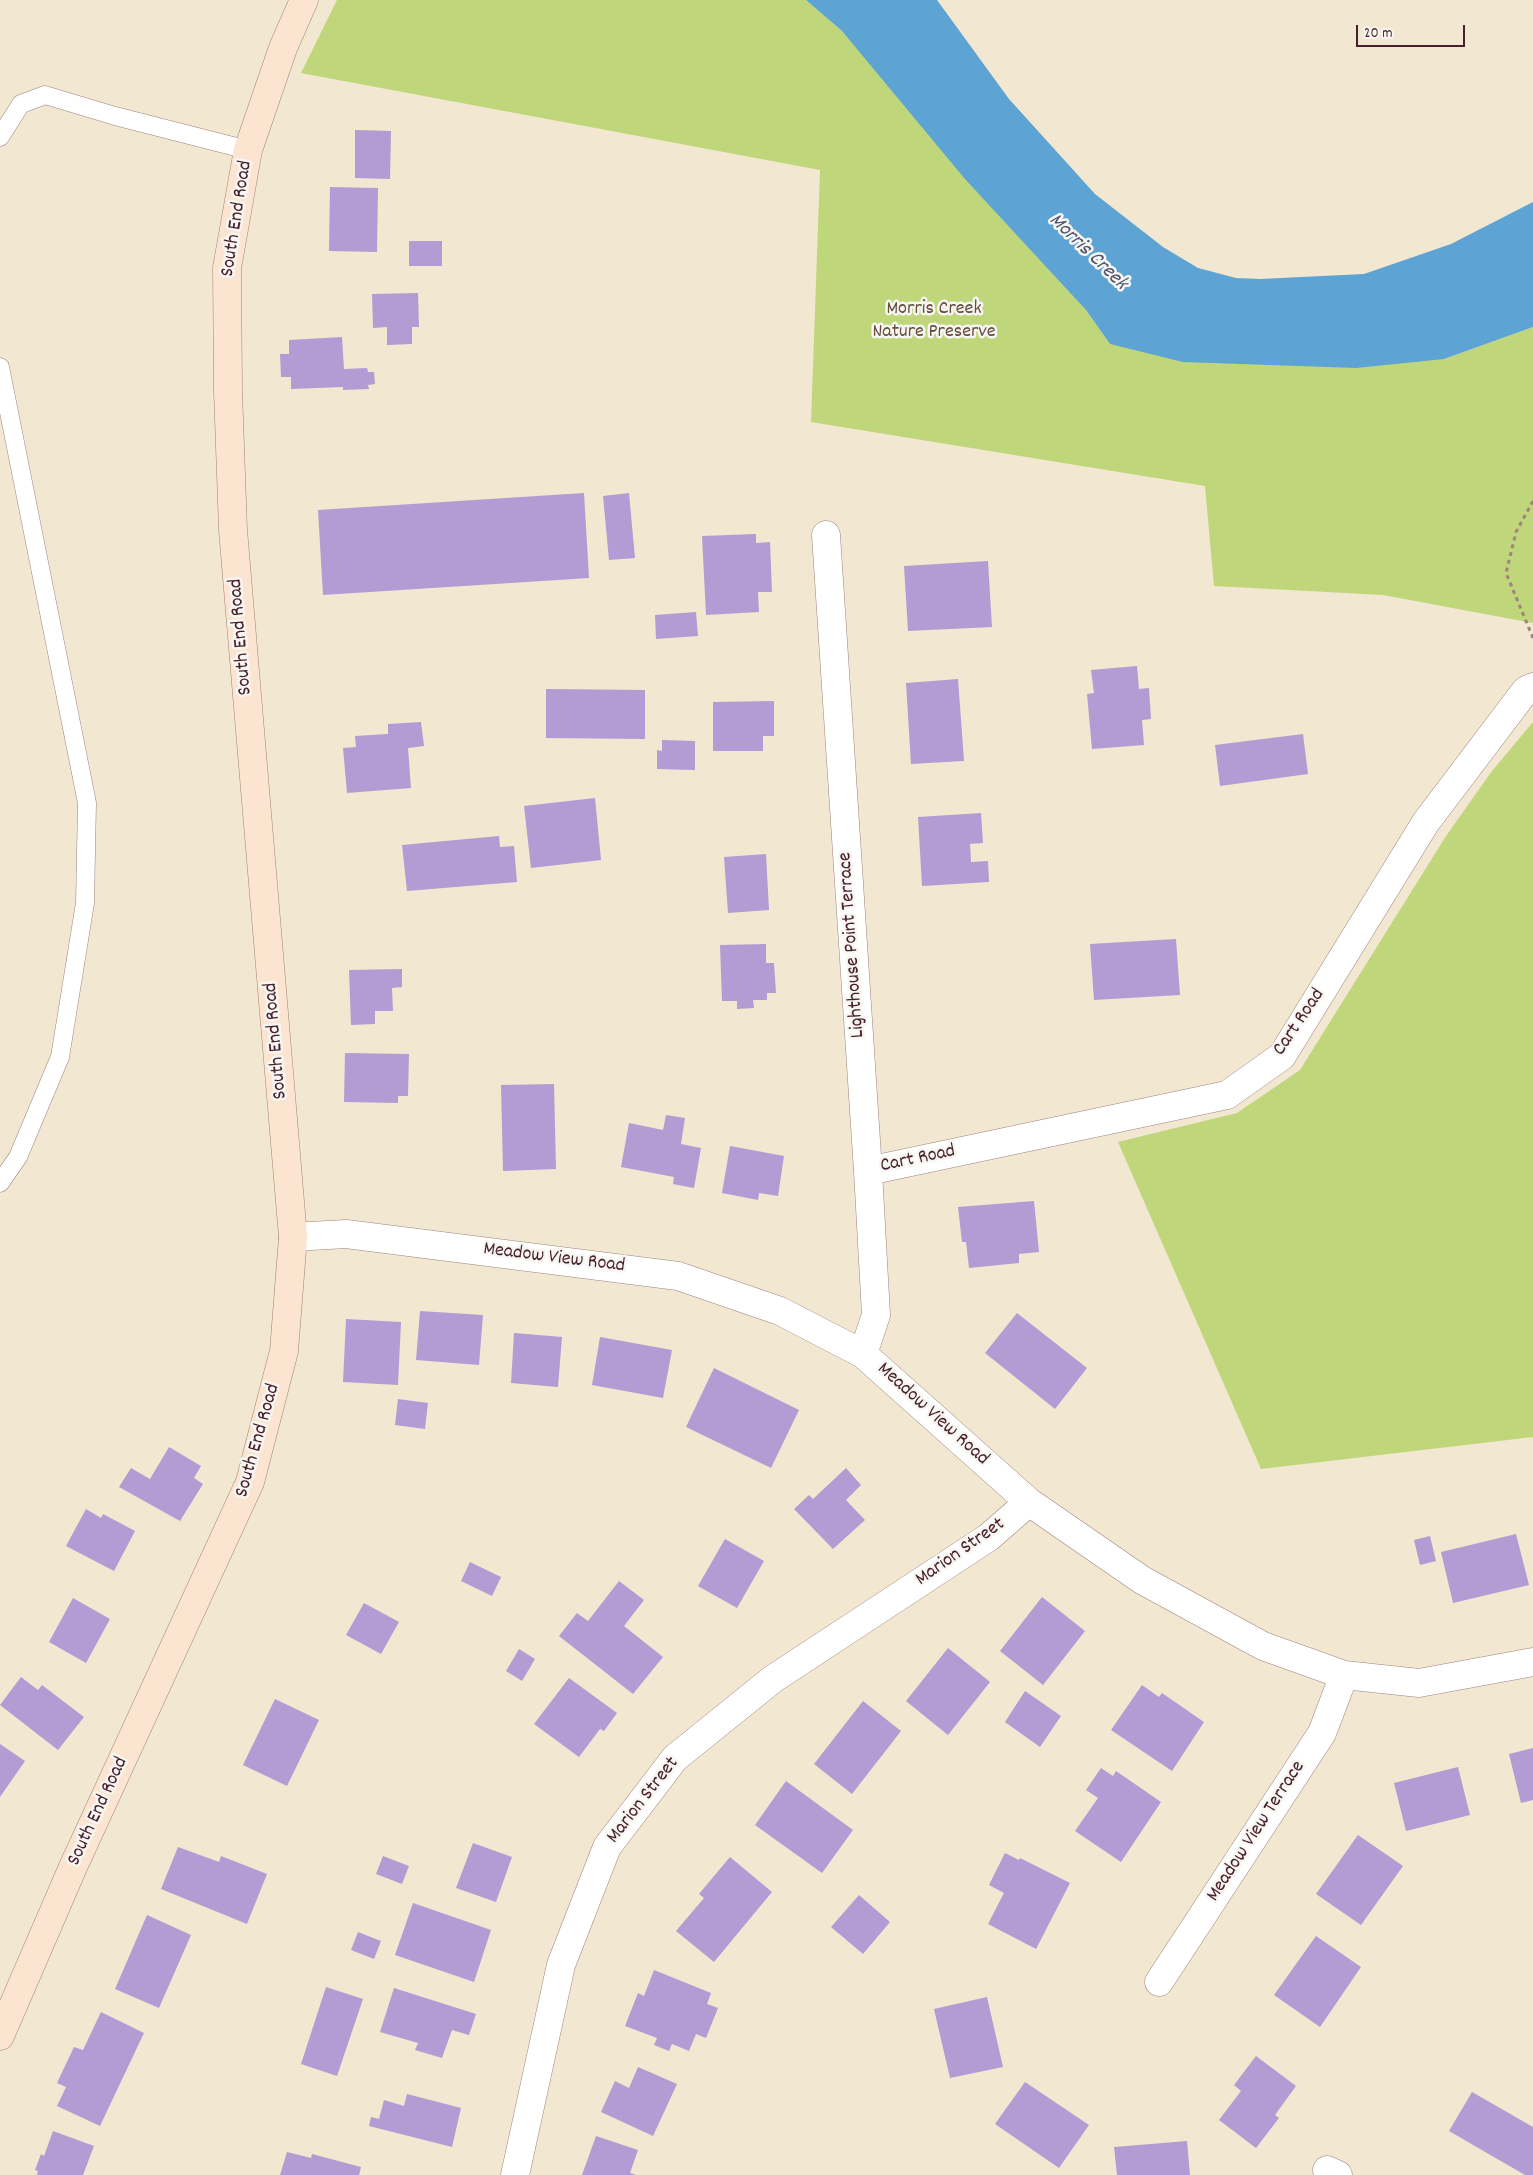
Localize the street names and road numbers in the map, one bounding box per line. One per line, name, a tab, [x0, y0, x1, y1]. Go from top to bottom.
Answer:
street label: South End Road	[217, 159, 259, 279]
street label: South End Road	[225, 578, 259, 696]
street label: Lighthouse Point Terrace	[835, 851, 871, 1039]
street label: South End Road	[260, 982, 294, 1100]
street label: Cart Road	[1269, 985, 1331, 1061]
street label: Cart Road	[878, 1140, 958, 1180]
street label: Meadow View Road	[482, 1238, 626, 1280]
street label: Meadow View Road	[871, 1358, 993, 1472]
street label: South End Road	[231, 1381, 287, 1501]
street label: Marion Street	[912, 1513, 1010, 1593]
street label: Marion Street	[603, 1753, 685, 1849]
street label: South End Road	[63, 1754, 135, 1870]
street label: Meadow View Terrace	[1203, 1757, 1311, 1907]

